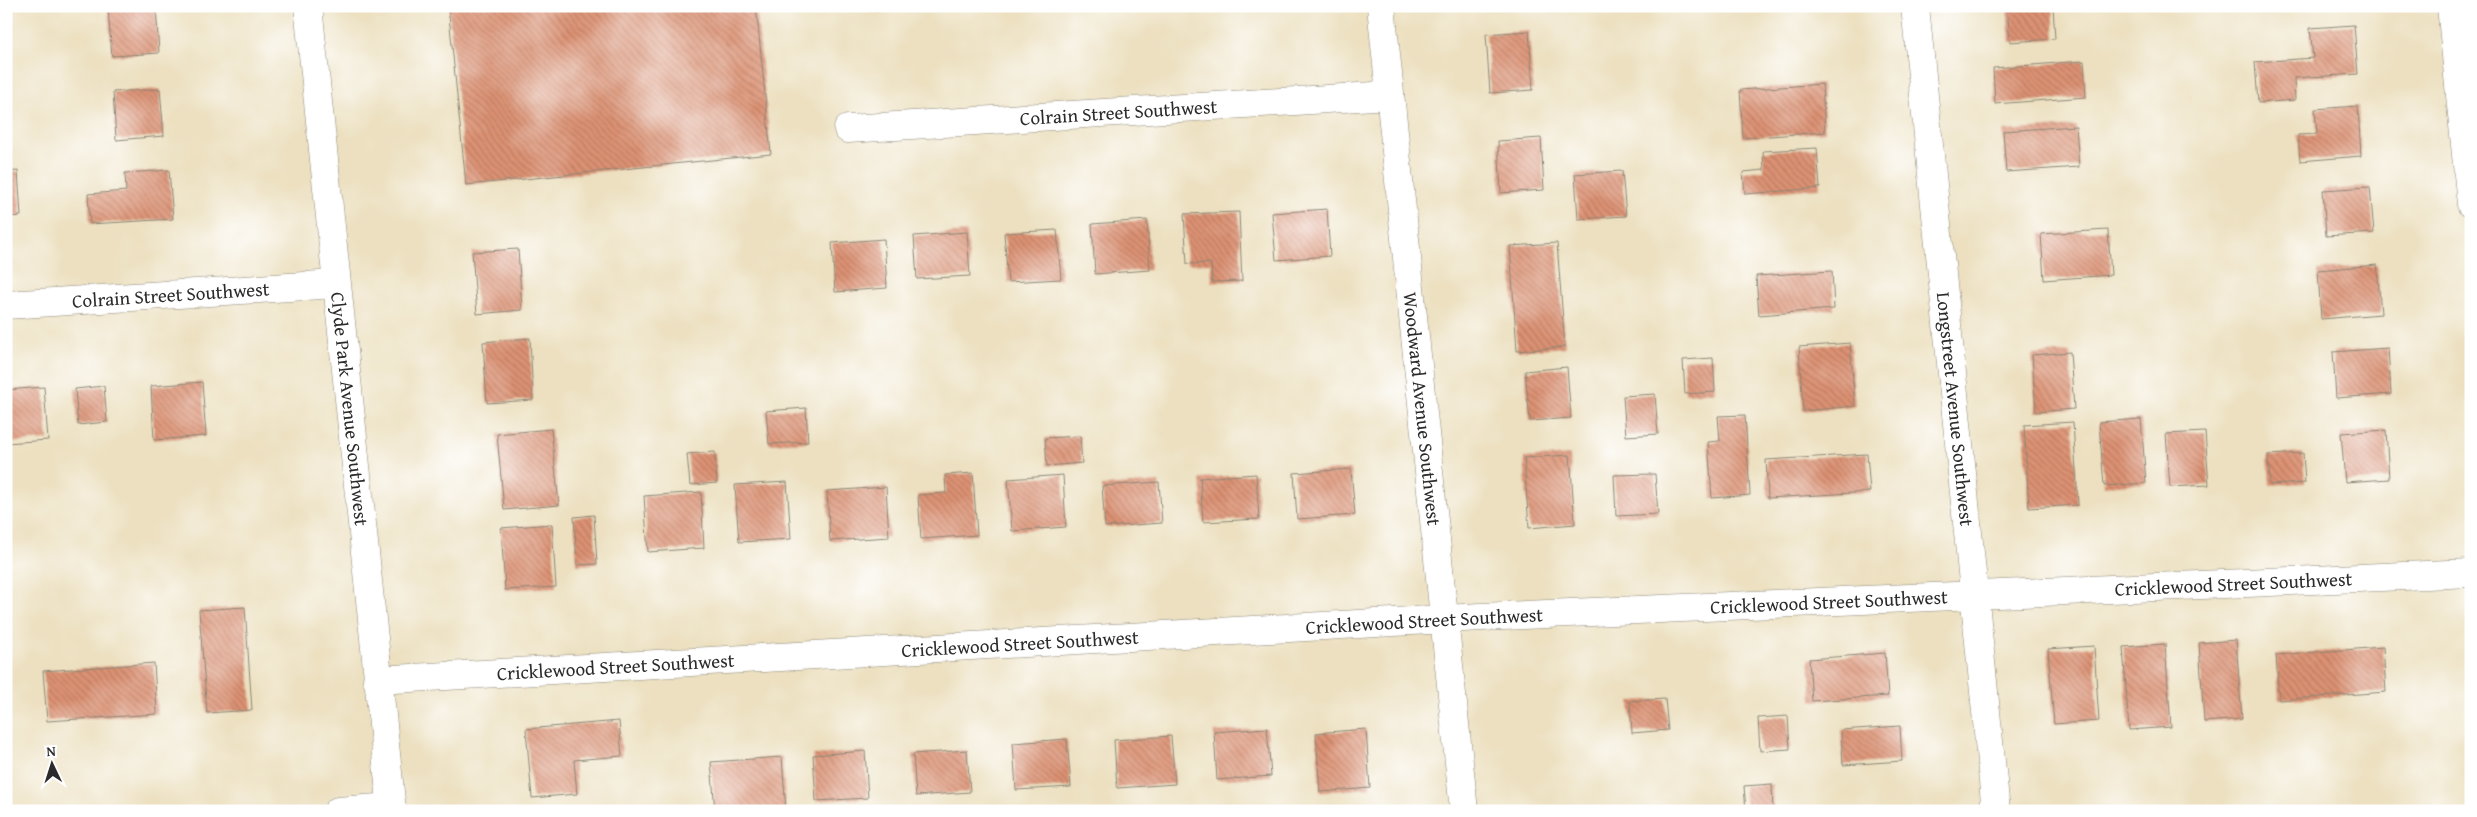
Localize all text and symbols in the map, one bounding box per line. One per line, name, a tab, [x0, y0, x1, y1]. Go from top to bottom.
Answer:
street label: Colrain Street Southwest	[1019, 92, 1218, 132]
street label: Colrain Street Southwest	[71, 274, 270, 315]
street label: Clyde Park Avenue Southwest	[324, 291, 376, 527]
street label: Woodward Avenue Southwest	[1397, 291, 1449, 527]
street label: Longstreet Avenue Southwest	[1930, 291, 1981, 528]
street label: Cricklewood Street Southwest	[2114, 564, 2353, 603]
street label: Cricklewood Street Southwest	[1709, 582, 1949, 621]
street label: Cricklewood Street Southwest	[1305, 600, 1544, 641]
street label: Cricklewood Street Southwest	[900, 623, 1140, 664]
street label: Cricklewood Street Southwest	[496, 646, 735, 687]
north arrow	[28, 740, 78, 790]
text: N	[46, 741, 57, 761]

